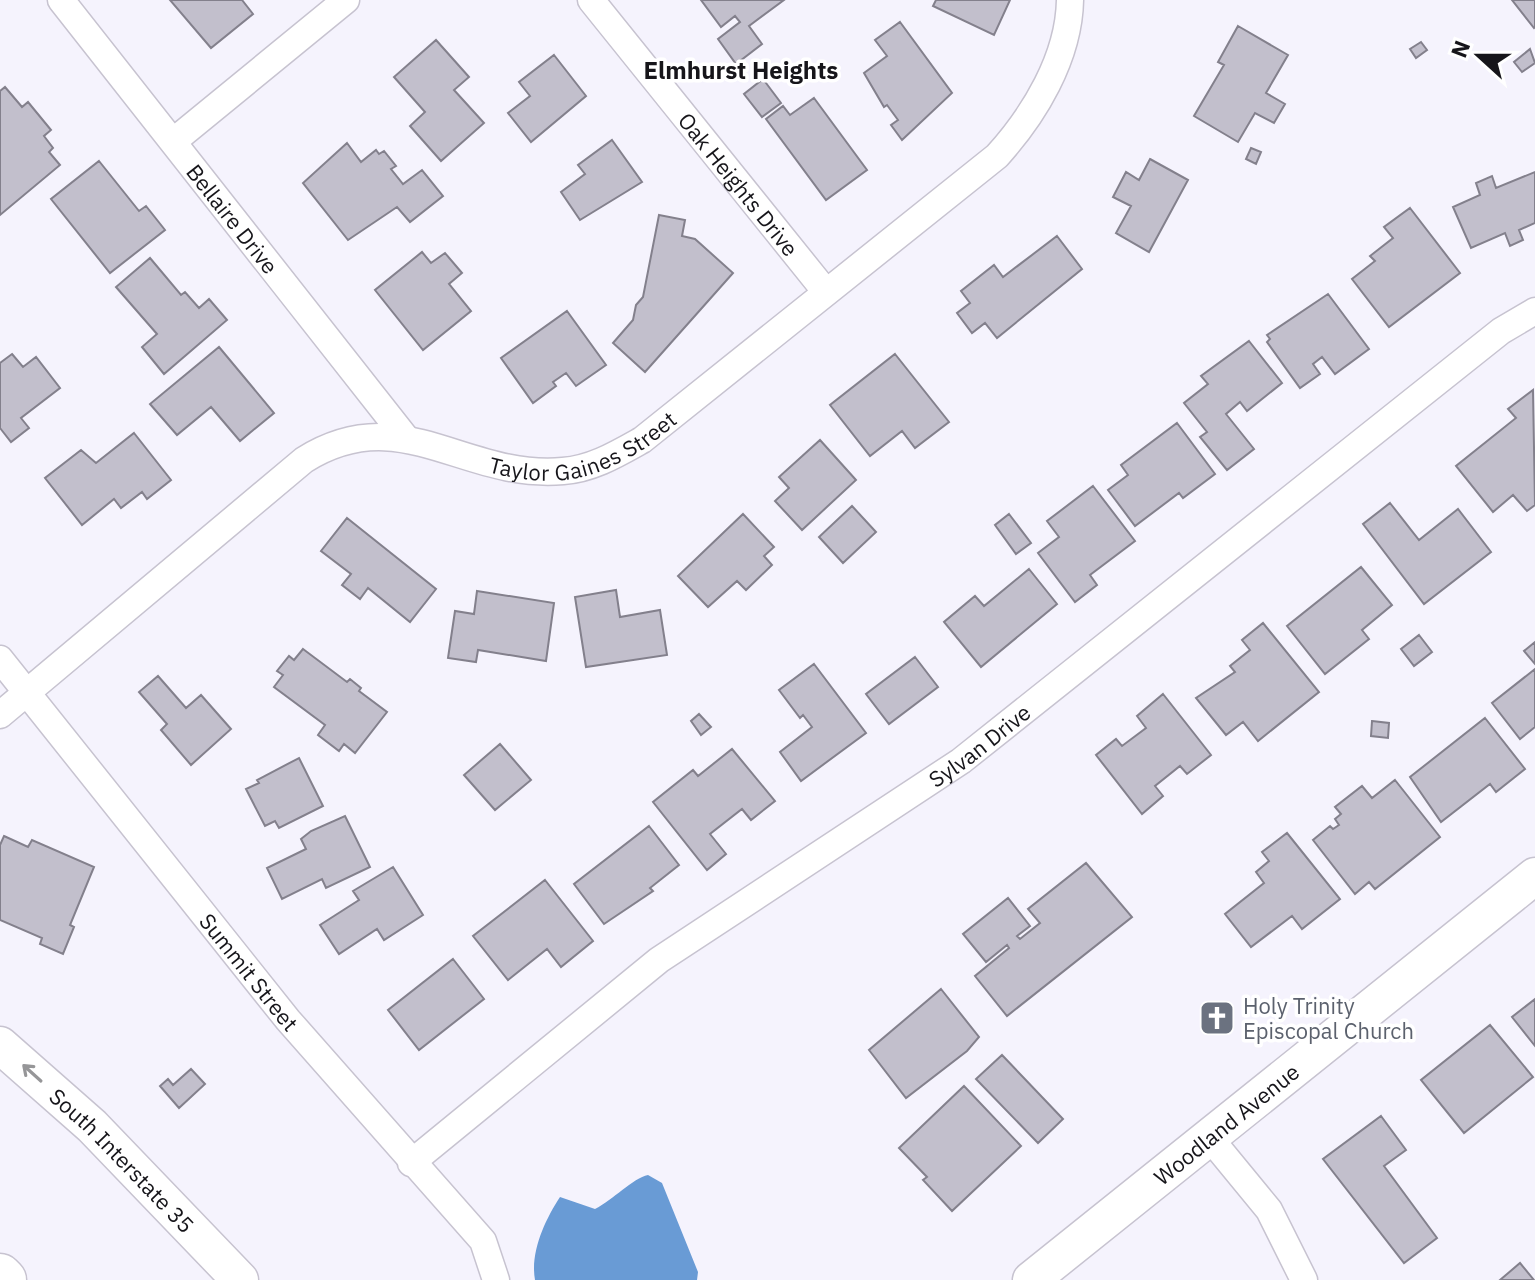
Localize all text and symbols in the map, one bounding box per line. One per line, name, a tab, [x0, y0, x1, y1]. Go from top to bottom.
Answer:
north arrow	[1439, 16, 1519, 96]
text: N	[1443, 36, 1476, 61]
district label: Elmhurst Heights	[644, 54, 838, 86]
street label: Oak Heights Drive	[672, 106, 805, 262]
street label: Bellaire Drive	[181, 158, 285, 279]
street label: Taylor Gaines Street	[486, 404, 682, 486]
street label: Sylvan Drive	[923, 697, 1036, 793]
street label: Summit Street	[194, 907, 305, 1037]
place label: Holy Trinity Episcopal Church	[1243, 991, 1414, 1045]
church icon: Holy Trinity Episcopal Church	[1198, 999, 1236, 1037]
street label: Woodland Avenue	[1147, 1057, 1305, 1191]
one-way arrow	[22, 1064, 42, 1082]
street label: South Interstate 35	[44, 1081, 201, 1239]

